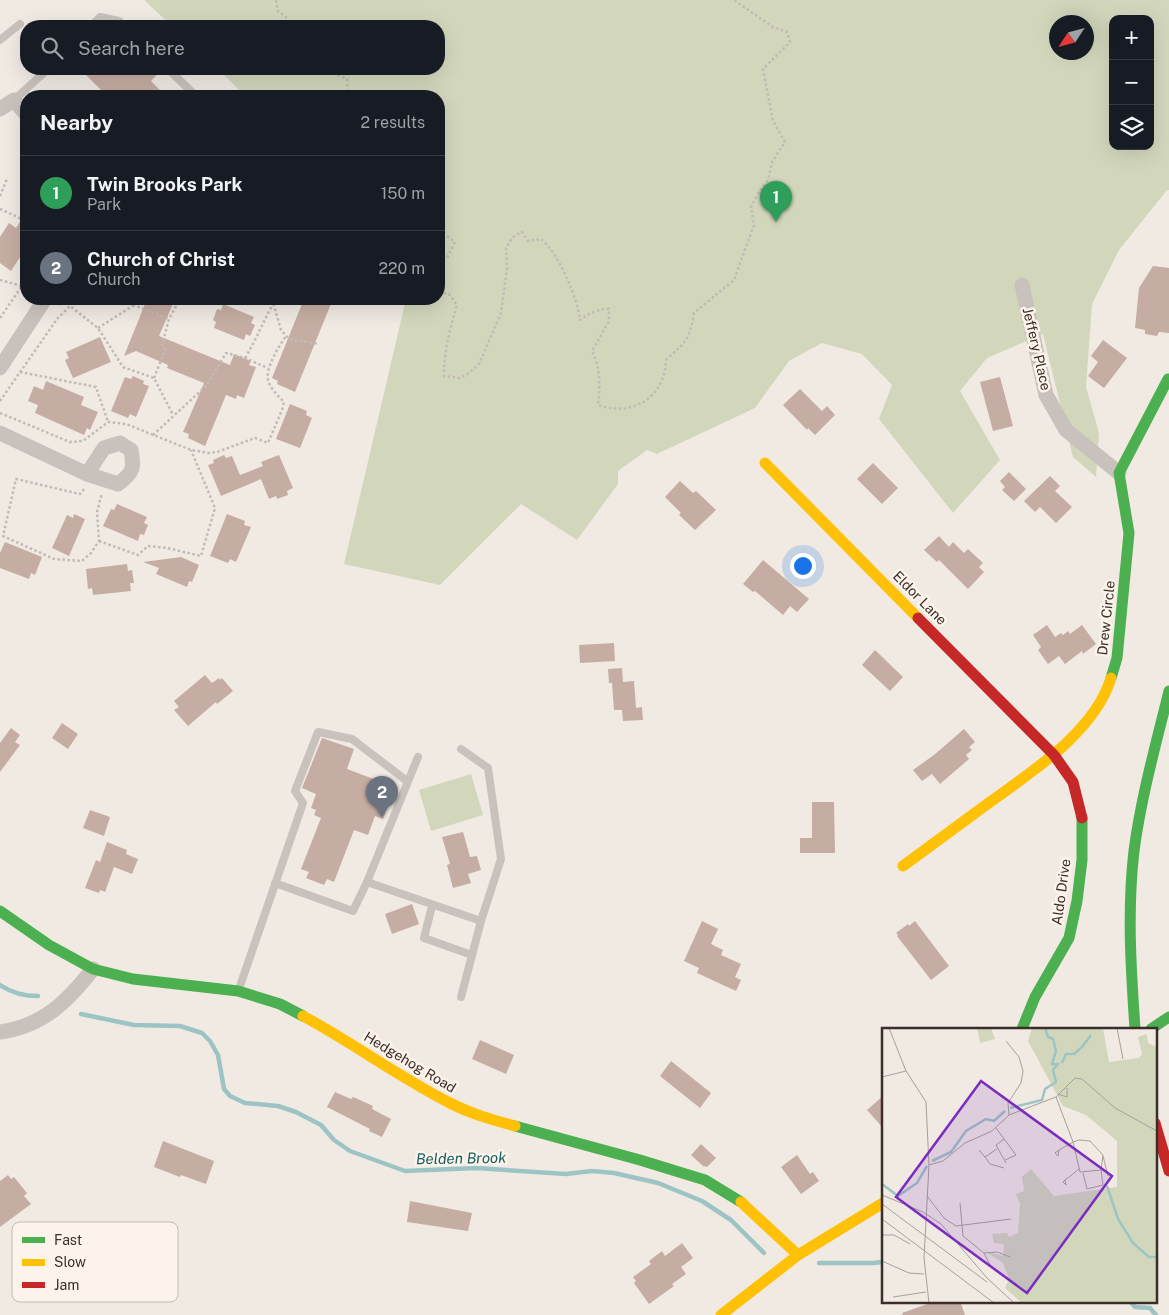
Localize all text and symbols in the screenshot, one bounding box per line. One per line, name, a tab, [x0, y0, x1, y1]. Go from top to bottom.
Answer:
north arrow	[1049, 15, 1094, 60]
map controls	[1109, 15, 1154, 150]
button: +	[1109, 15, 1154, 60]
search box	[20, 20, 445, 75]
icon: search	[38, 34, 66, 62]
text: Search here	[78, 37, 185, 59]
button: −	[1109, 60, 1154, 105]
button: layers	[1109, 105, 1154, 150]
text: Nearby	[40, 110, 113, 135]
text: 2 results	[360, 113, 425, 132]
text: Twin Brooks Park	[87, 173, 243, 195]
pin: 1	[760, 181, 792, 222]
text: 1	[53, 184, 59, 203]
text: 150 m	[381, 184, 425, 203]
text: Park	[87, 195, 121, 214]
text: Church of Christ	[87, 248, 235, 270]
text: 2	[51, 259, 61, 278]
text: 220 m	[378, 259, 425, 278]
text: Church	[87, 270, 141, 289]
street label: Jeffery Place	[1020, 306, 1054, 392]
your location	[790, 553, 816, 579]
street label: Eldor Lane	[890, 568, 950, 628]
street label: Drew Circle	[1094, 580, 1118, 656]
pin: 2	[366, 776, 398, 817]
street label: Aldo Drive	[1048, 858, 1074, 926]
street label: Hedgehog Road	[361, 1028, 459, 1096]
inset map	[882, 1028, 1156, 1302]
water label: Belden Brook	[416, 1149, 507, 1167]
legend	[12, 1222, 178, 1302]
text: Fast	[54, 1232, 82, 1248]
text: Slow	[54, 1254, 86, 1270]
text: Jam	[54, 1277, 79, 1293]

